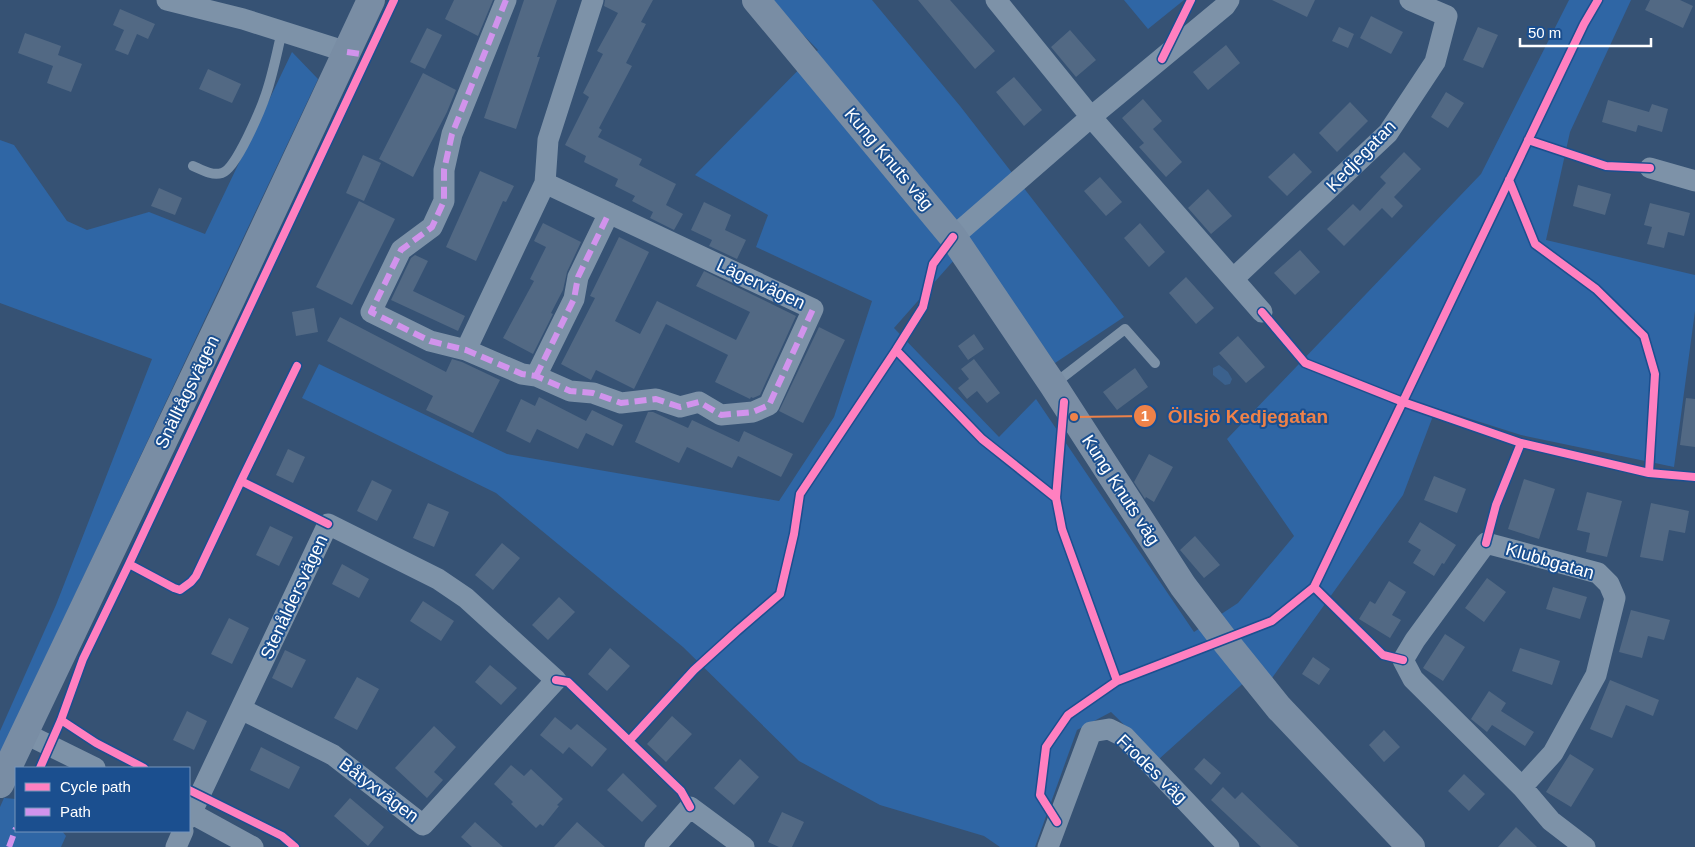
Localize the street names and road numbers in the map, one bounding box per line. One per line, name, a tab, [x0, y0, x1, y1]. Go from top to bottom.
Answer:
street label: Kung Knuts väg	[840, 104, 938, 214]
street label: Kedjegatan	[1322, 116, 1400, 196]
street label: Lägervägen	[714, 255, 808, 313]
street label: Snälltågsvägen	[151, 332, 223, 452]
street label: Kung Knuts väg	[1078, 431, 1164, 549]
street label: Stenåldersvägen	[256, 532, 332, 662]
street label: Klubbgatan	[1503, 539, 1597, 583]
street label: Frodes väg	[1113, 731, 1191, 807]
street label: Båtyxvägen	[335, 754, 423, 826]

